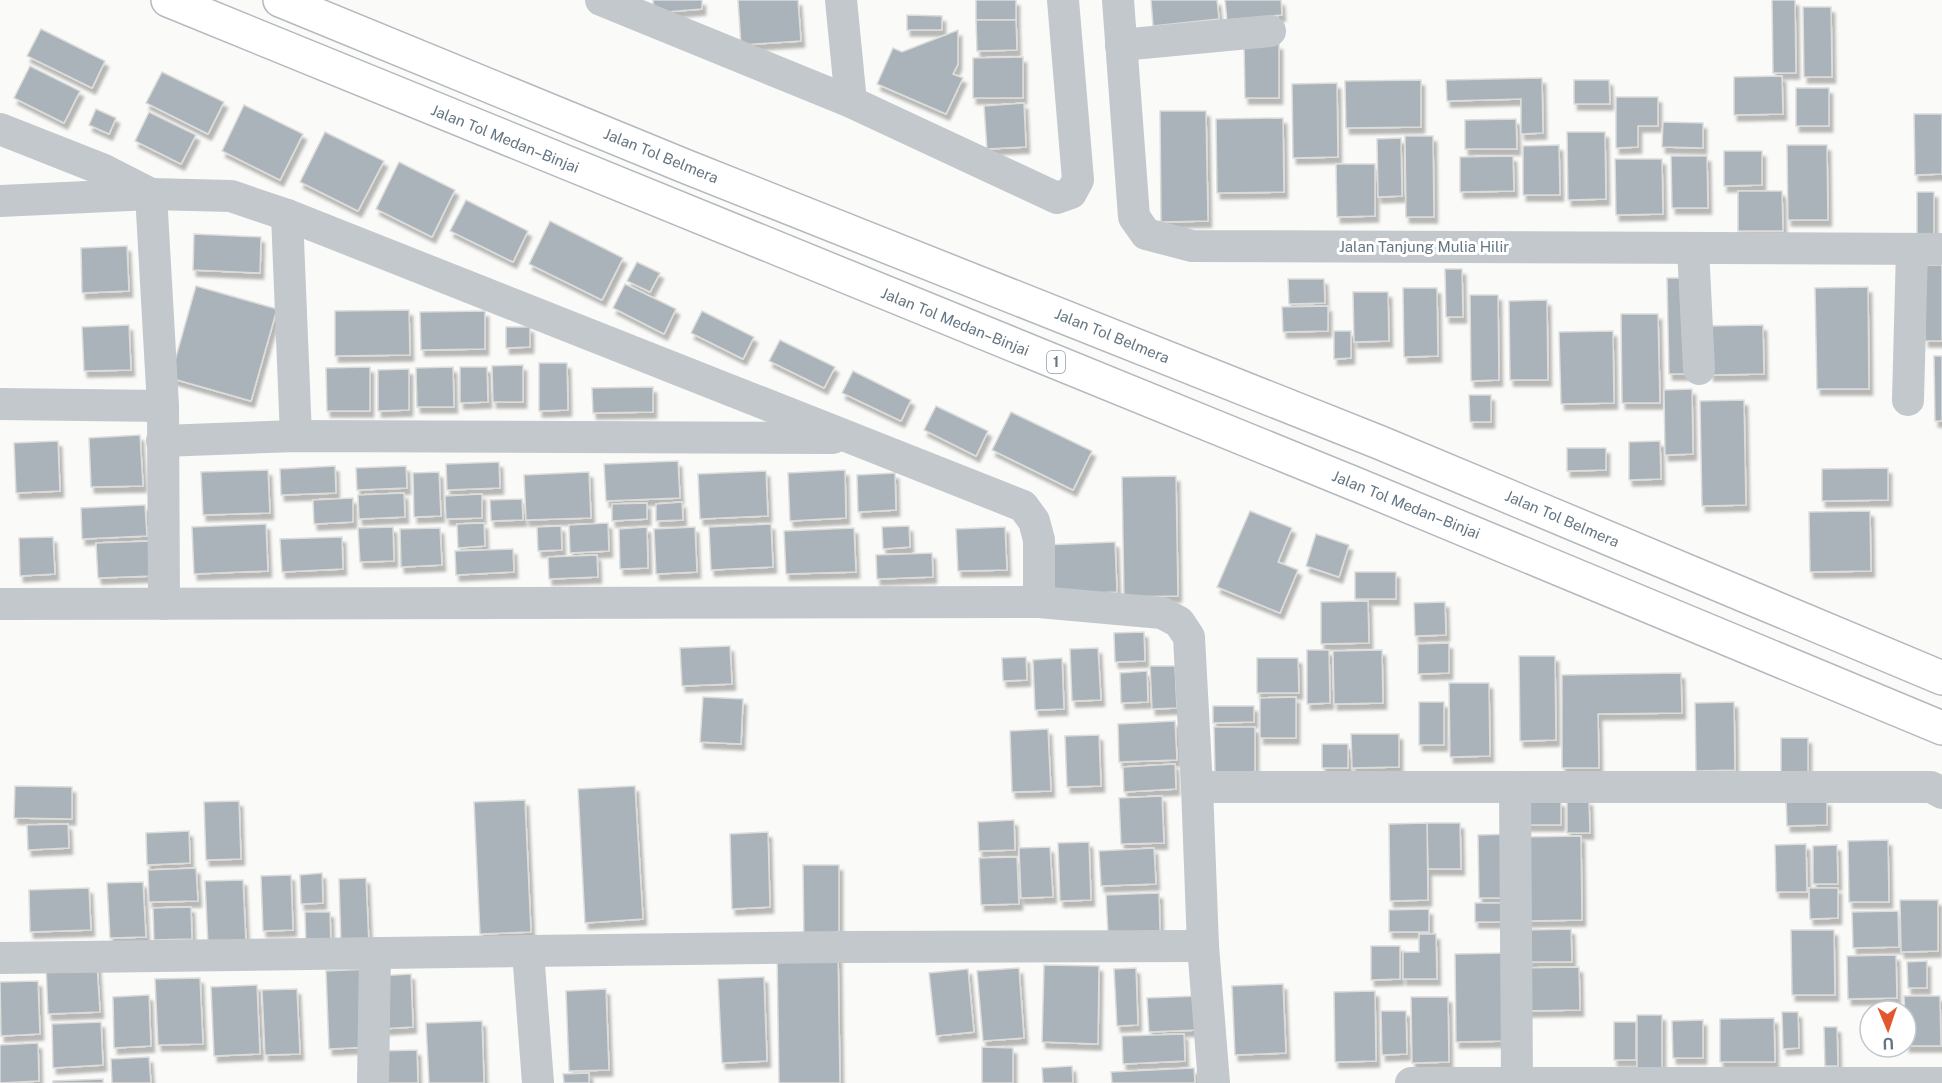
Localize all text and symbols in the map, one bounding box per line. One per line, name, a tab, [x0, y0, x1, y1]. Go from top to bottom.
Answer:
street label: Jalan Tol Medan–Binjai	[429, 101, 582, 176]
street label: Jalan Tol Belmera	[601, 125, 721, 186]
street label: Jalan Tanjung Mulia Hilir	[1339, 238, 1509, 255]
street label: Jalan Tol Medan–Binjai	[879, 284, 1032, 359]
street label: Jalan Tol Belmera	[1052, 305, 1172, 366]
road number: 1	[1047, 351, 1065, 373]
street label: Jalan Tol Medan–Binjai	[1330, 467, 1483, 542]
street label: Jalan Tol Belmera	[1503, 487, 1622, 550]
north arrow	[1858, 999, 1918, 1059]
text: U	[1882, 1034, 1895, 1053]

